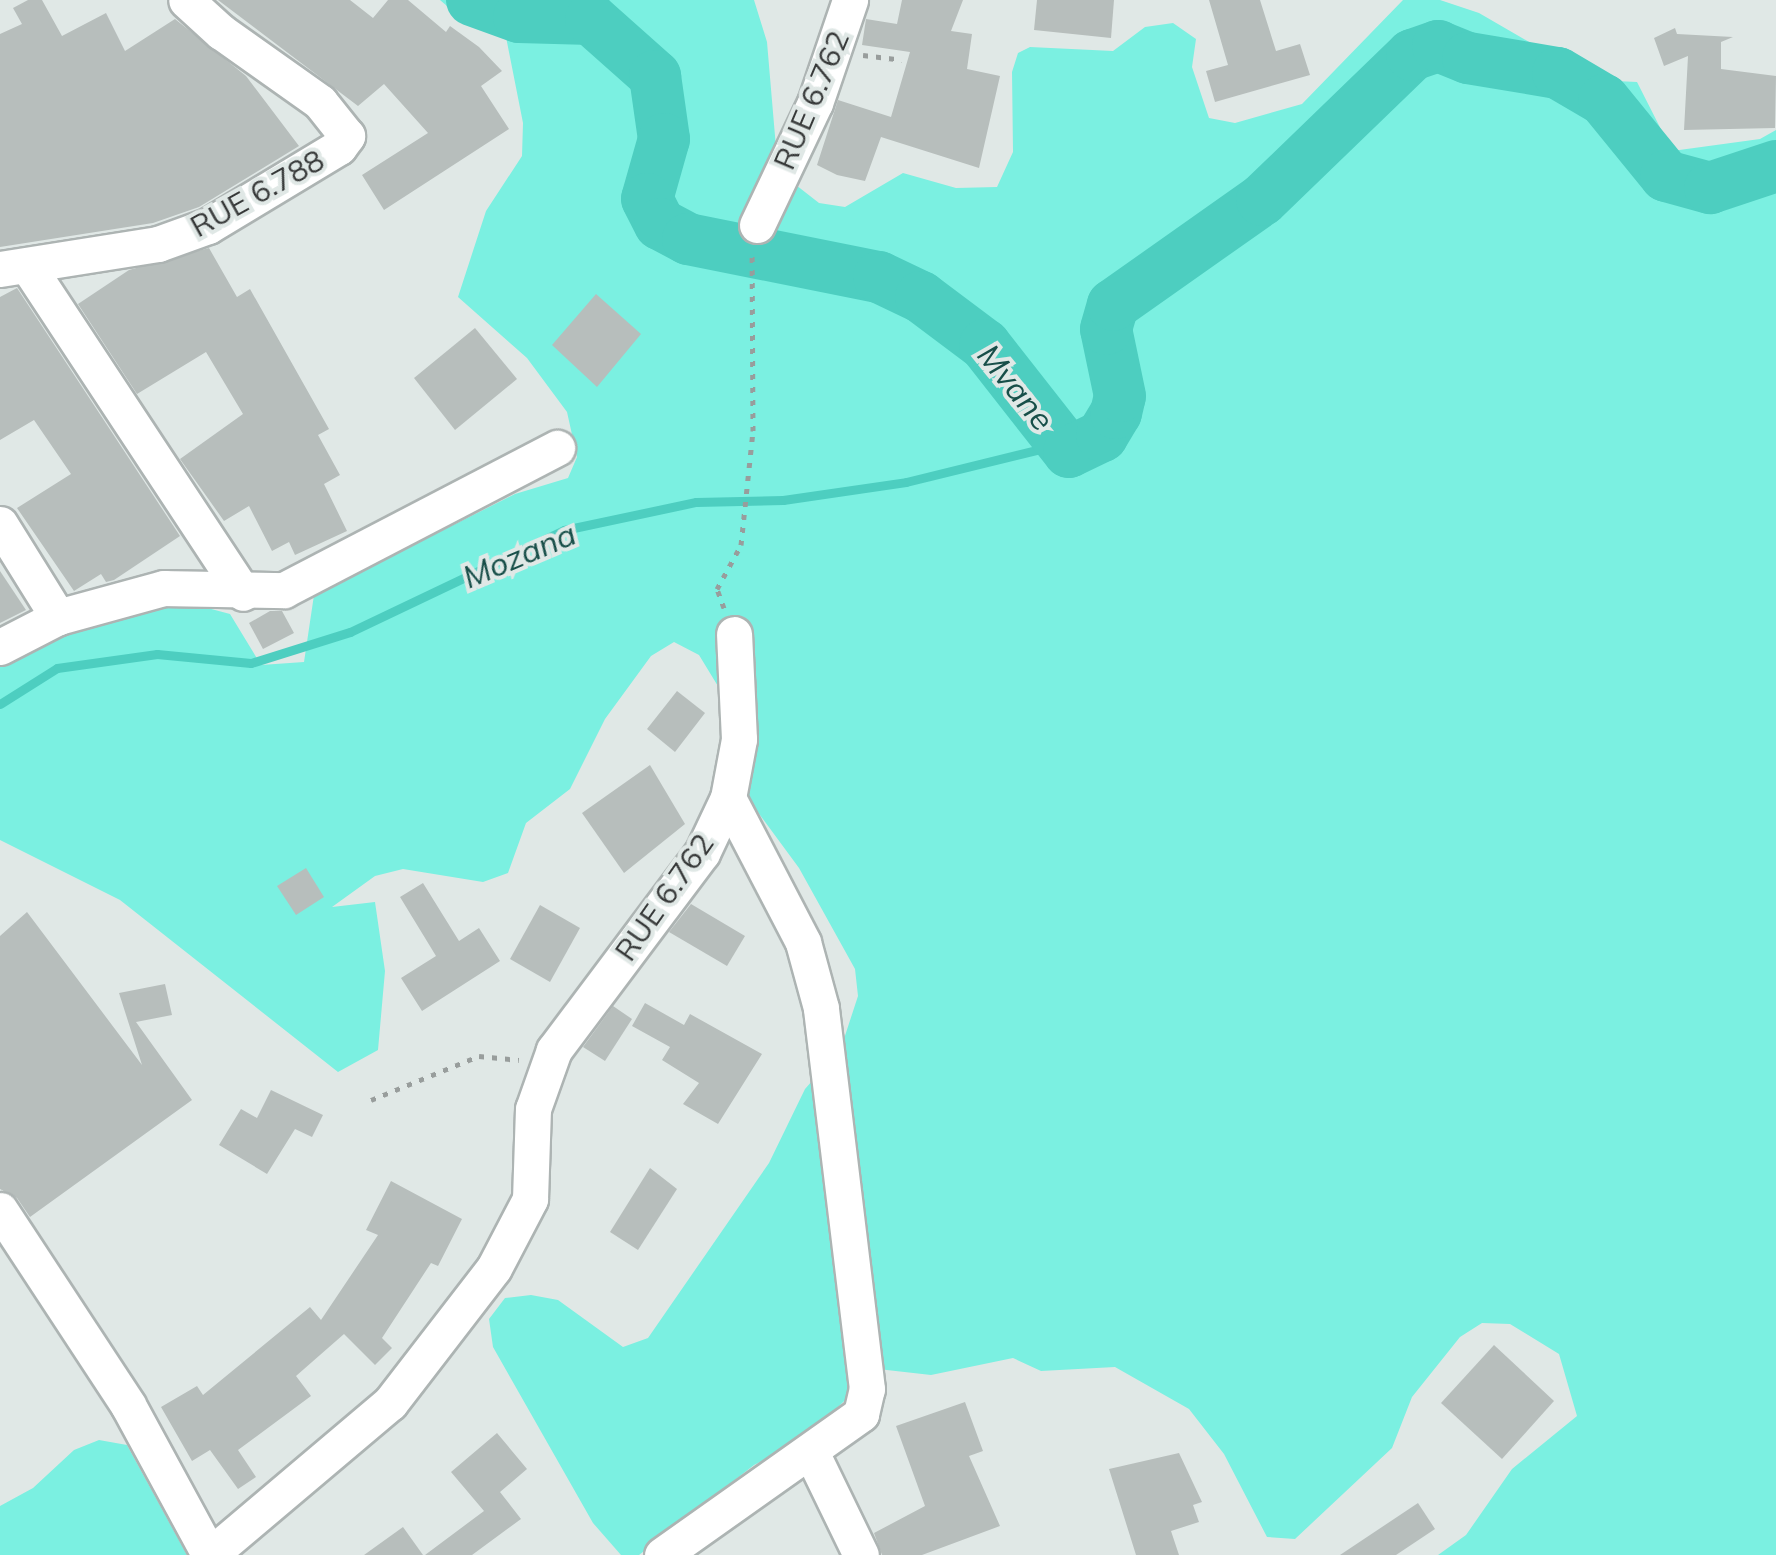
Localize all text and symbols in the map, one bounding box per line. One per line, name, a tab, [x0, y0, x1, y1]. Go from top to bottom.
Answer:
street label: RUE 6.762	[766, 25, 856, 175]
street label: RUE 6.788	[184, 142, 330, 244]
water label: Mvane	[970, 336, 1062, 438]
water label: Mozana	[457, 514, 581, 596]
street label: RUE 6.762	[607, 826, 721, 968]

